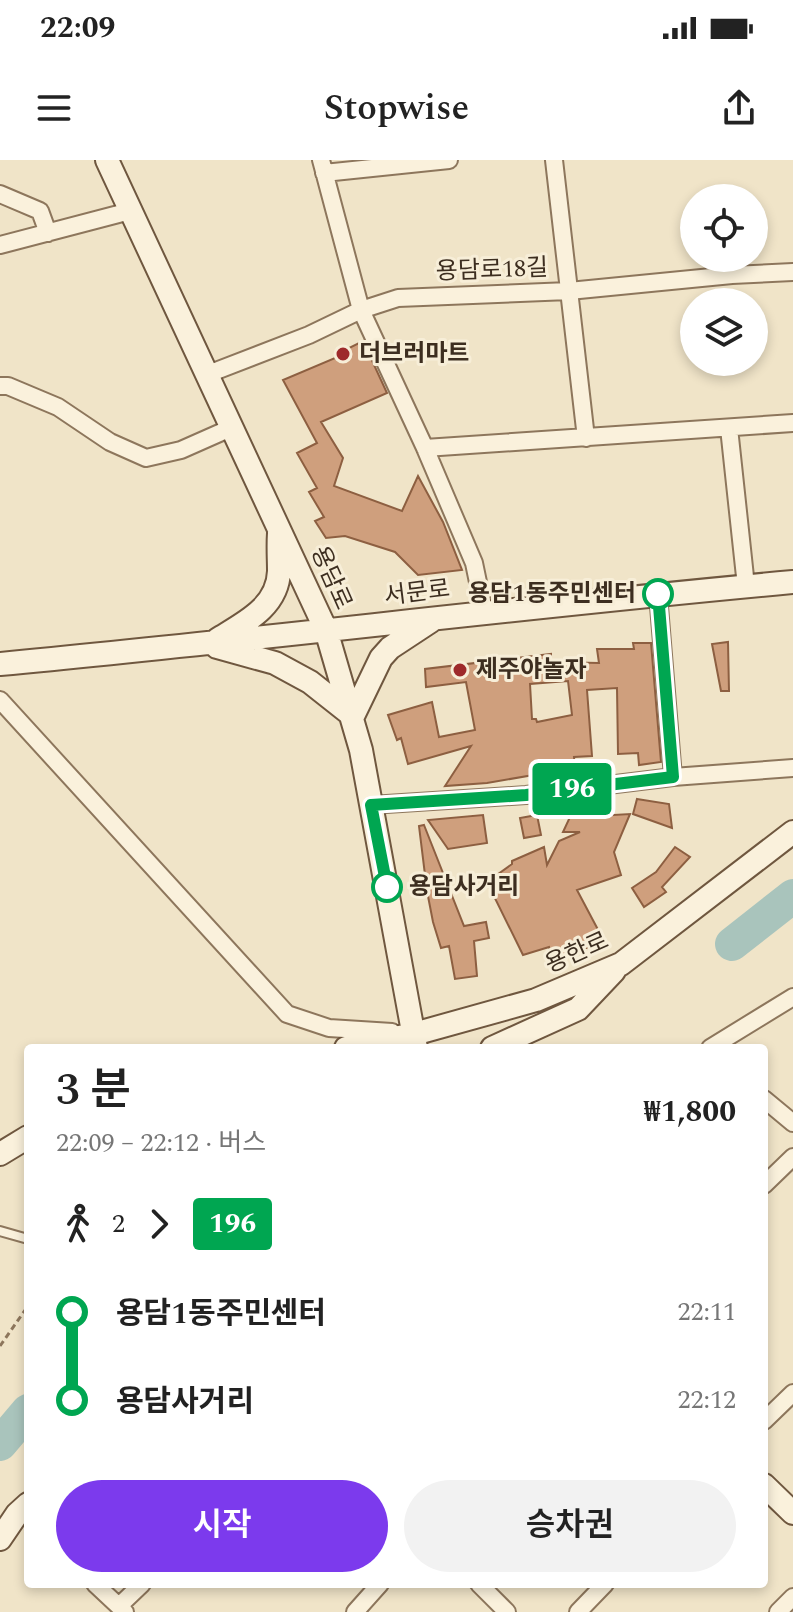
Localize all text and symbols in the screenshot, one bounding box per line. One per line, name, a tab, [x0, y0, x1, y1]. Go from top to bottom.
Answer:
text: 22:09	[40, 5, 115, 51]
text: Stopwise	[324, 81, 469, 136]
icon: menu	[32, 86, 76, 130]
icon: share	[717, 86, 761, 130]
map controls	[680, 184, 768, 376]
button: locate	[680, 184, 768, 272]
street label: 용담로18길	[435, 250, 549, 290]
button: layers	[680, 288, 768, 376]
place label: 더브러마트	[359, 336, 469, 372]
marker: 더브러마트	[334, 345, 352, 363]
street label: 용담로	[301, 540, 361, 616]
street label: 서문로	[382, 571, 452, 615]
place label: 용담1동주민센터	[468, 576, 636, 612]
marker: 용담1동주민센터	[643, 579, 673, 609]
place label: 제주야놀자	[476, 652, 586, 688]
marker: 제주야놀자	[451, 661, 469, 679]
line badge: 196	[526, 763, 618, 815]
text: 196	[548, 767, 596, 810]
place label: 용담사거리	[409, 869, 519, 905]
marker: 용담사거리	[372, 872, 402, 902]
street label: 용한로	[539, 923, 615, 983]
text: 3 분	[56, 1057, 131, 1124]
text: ₩1,800	[644, 1089, 736, 1135]
text: 22:09 – 22:12 · 버스	[56, 1123, 266, 1163]
icon: walk	[56, 1202, 100, 1246]
icon: forward	[137, 1202, 181, 1246]
text: 196	[209, 1202, 256, 1245]
text: 2	[112, 1204, 125, 1244]
text: 용담1동주민센터	[116, 1291, 326, 1337]
text: 22:11	[677, 1292, 736, 1332]
text: 용담사거리	[116, 1379, 254, 1425]
text: 22:12	[677, 1380, 736, 1420]
button: 시작	[56, 1480, 388, 1572]
button: 승차권	[404, 1480, 736, 1572]

